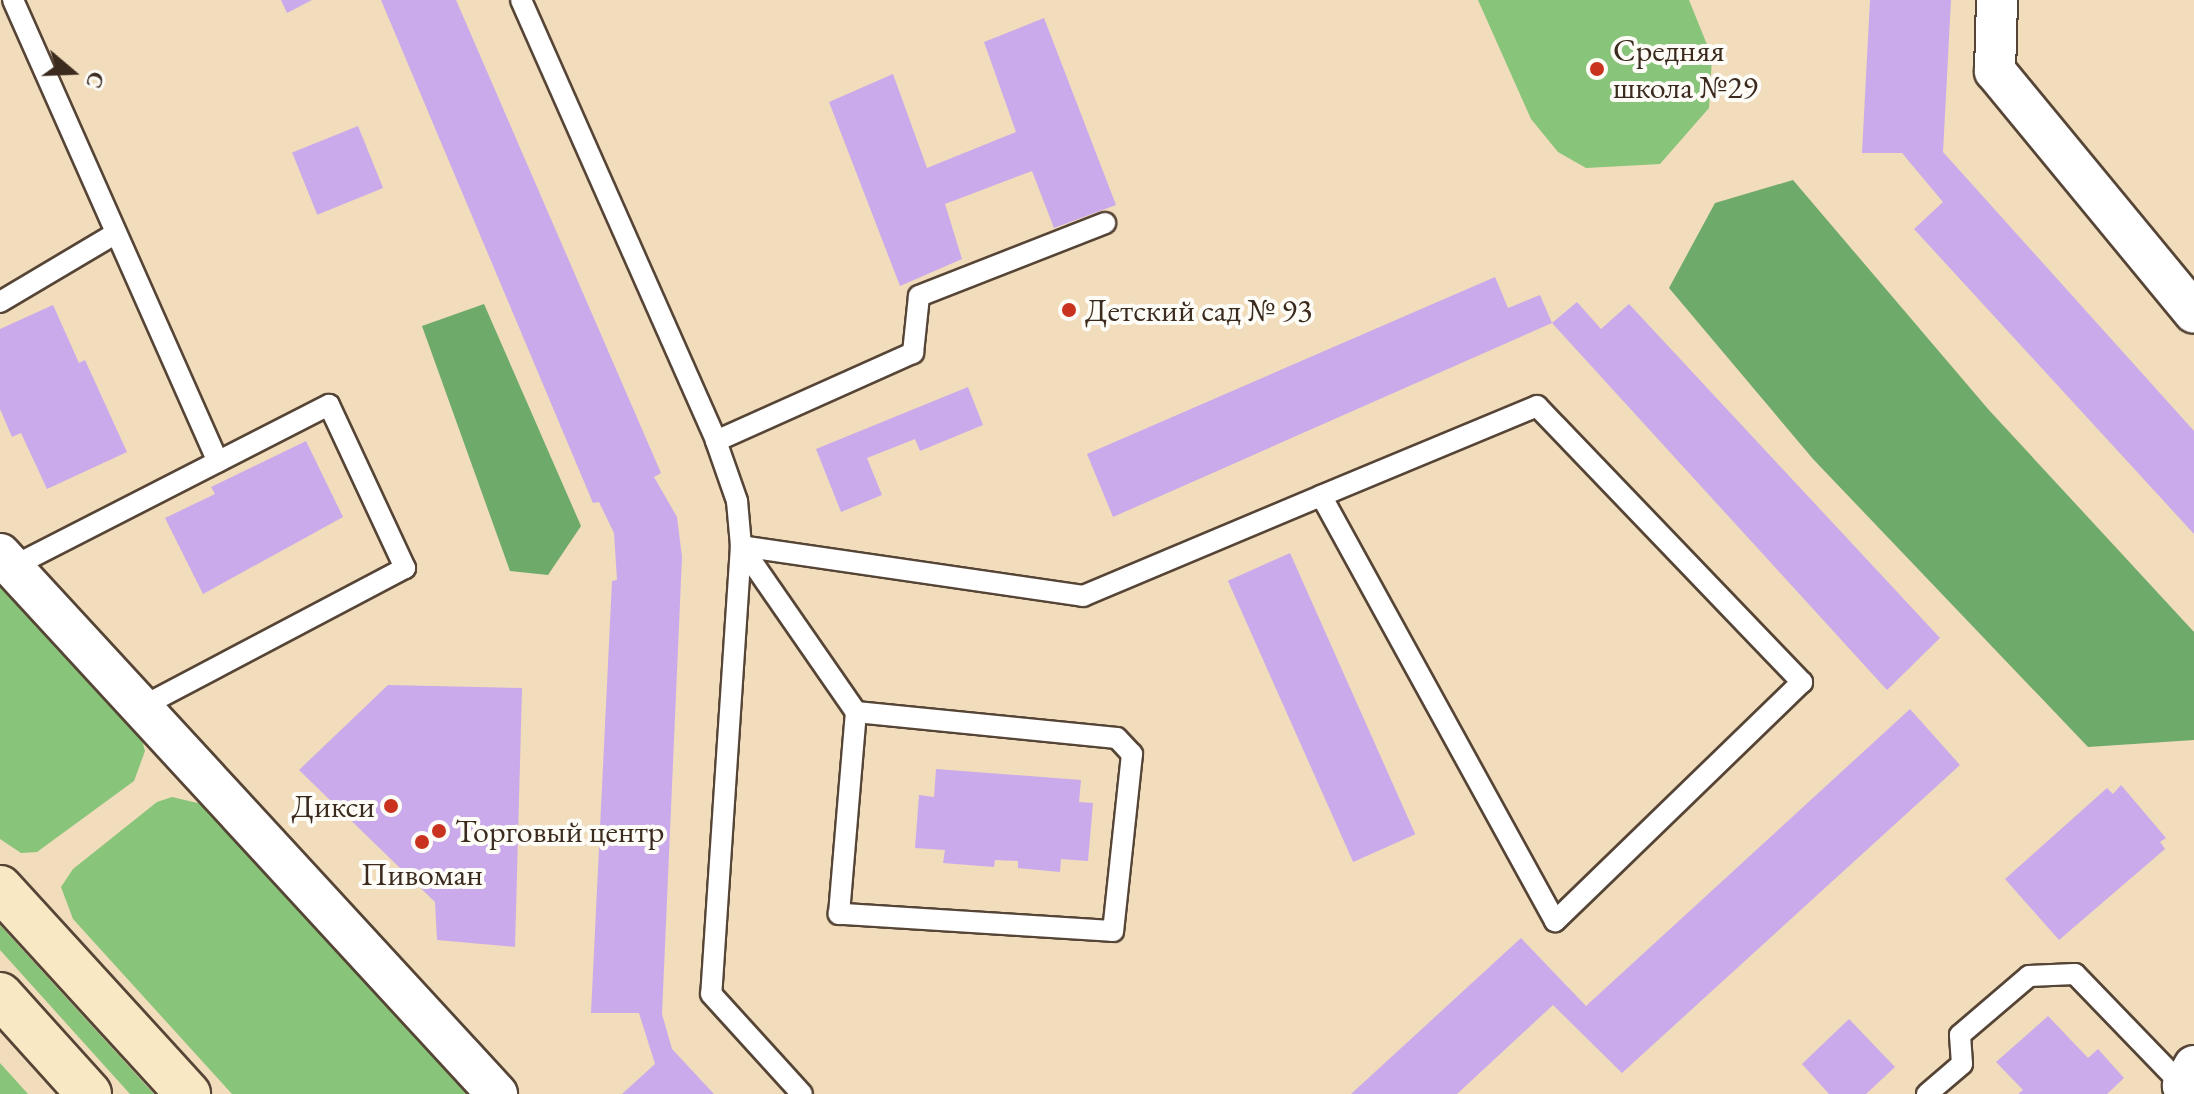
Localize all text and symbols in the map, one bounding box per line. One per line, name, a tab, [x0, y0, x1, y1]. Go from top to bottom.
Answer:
north arrow	[32, 32, 112, 112]
place label: Средняя школа №29	[1613, 32, 1758, 107]
marker: Средняя школа №29	[1588, 60, 1606, 78]
text: С	[79, 68, 111, 92]
place label: Детский сад № 93	[1085, 291, 1312, 329]
marker: Детский сад № 93	[1060, 301, 1078, 319]
place label: Дикси	[291, 787, 375, 825]
marker: Дикси	[382, 797, 400, 815]
place label: Торговый центр	[455, 812, 664, 850]
marker: Торговый центр	[430, 822, 448, 840]
marker: Пивоман	[413, 833, 431, 851]
place label: Пивоман	[361, 855, 483, 893]

